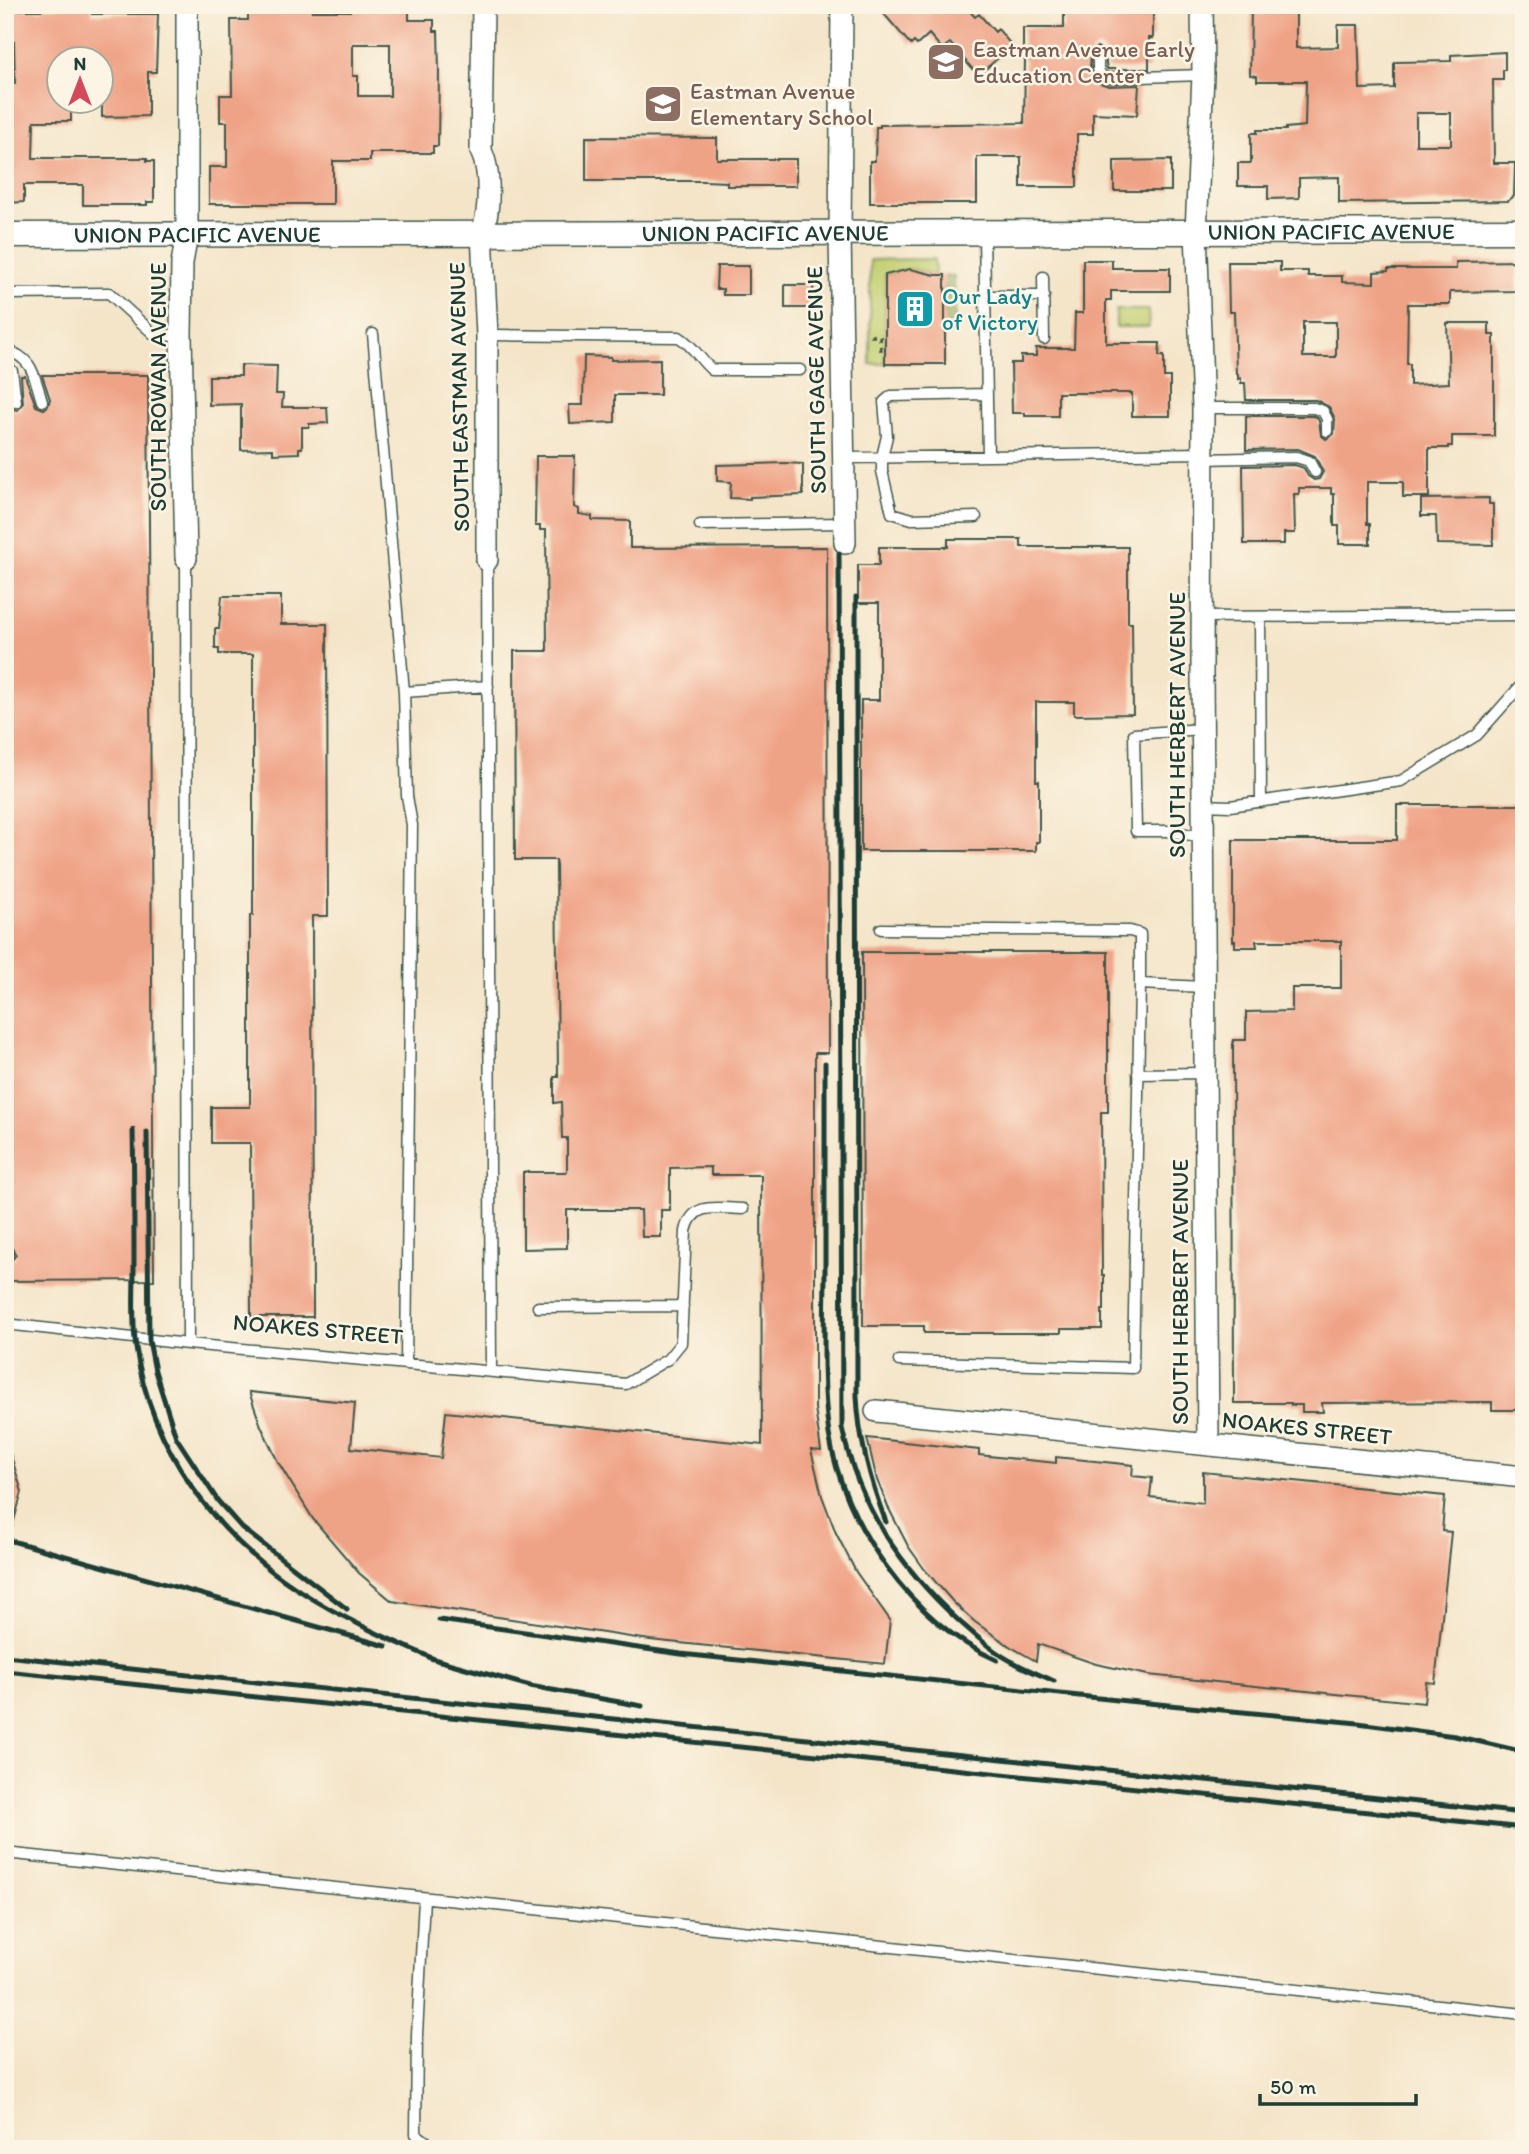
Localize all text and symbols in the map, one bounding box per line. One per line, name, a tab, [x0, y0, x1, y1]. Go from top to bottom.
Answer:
place label: Eastman Avenue Early Education Center	[973, 35, 1195, 89]
school or university icon: Eastman Avenue Early Education Center	[925, 41, 967, 83]
north arrow	[46, 46, 116, 116]
text: N	[74, 52, 86, 75]
place label: Eastman Avenue Elementary School	[690, 77, 874, 131]
school or university icon: Eastman Avenue Elementary School	[642, 83, 684, 125]
street label: UNION PACIFIC AVENUE	[1207, 217, 1455, 246]
street label: UNION PACIFIC AVENUE	[641, 219, 889, 247]
street label: UNION PACIFIC AVENUE	[73, 220, 321, 249]
street label: SOUTH ROWAN AVENUE	[144, 262, 172, 512]
street label: SOUTH EASTMAN AVENUE	[443, 262, 475, 532]
street label: SOUTH GAGE AVENUE	[800, 266, 832, 494]
place label: Our Lady of Victory	[942, 282, 1038, 336]
building icon: Our Lady of Victory	[894, 288, 936, 330]
street label: SOUTH HERBERT AVENUE	[1163, 592, 1191, 858]
street label: SOUTH HERBERT AVENUE	[1166, 1159, 1194, 1425]
street label: NOAKES STREET	[232, 1308, 404, 1350]
street label: NOAKES STREET	[1221, 1405, 1393, 1451]
scale bar	[1260, 2063, 1415, 2107]
text: 50 m	[1270, 2074, 1317, 2099]

